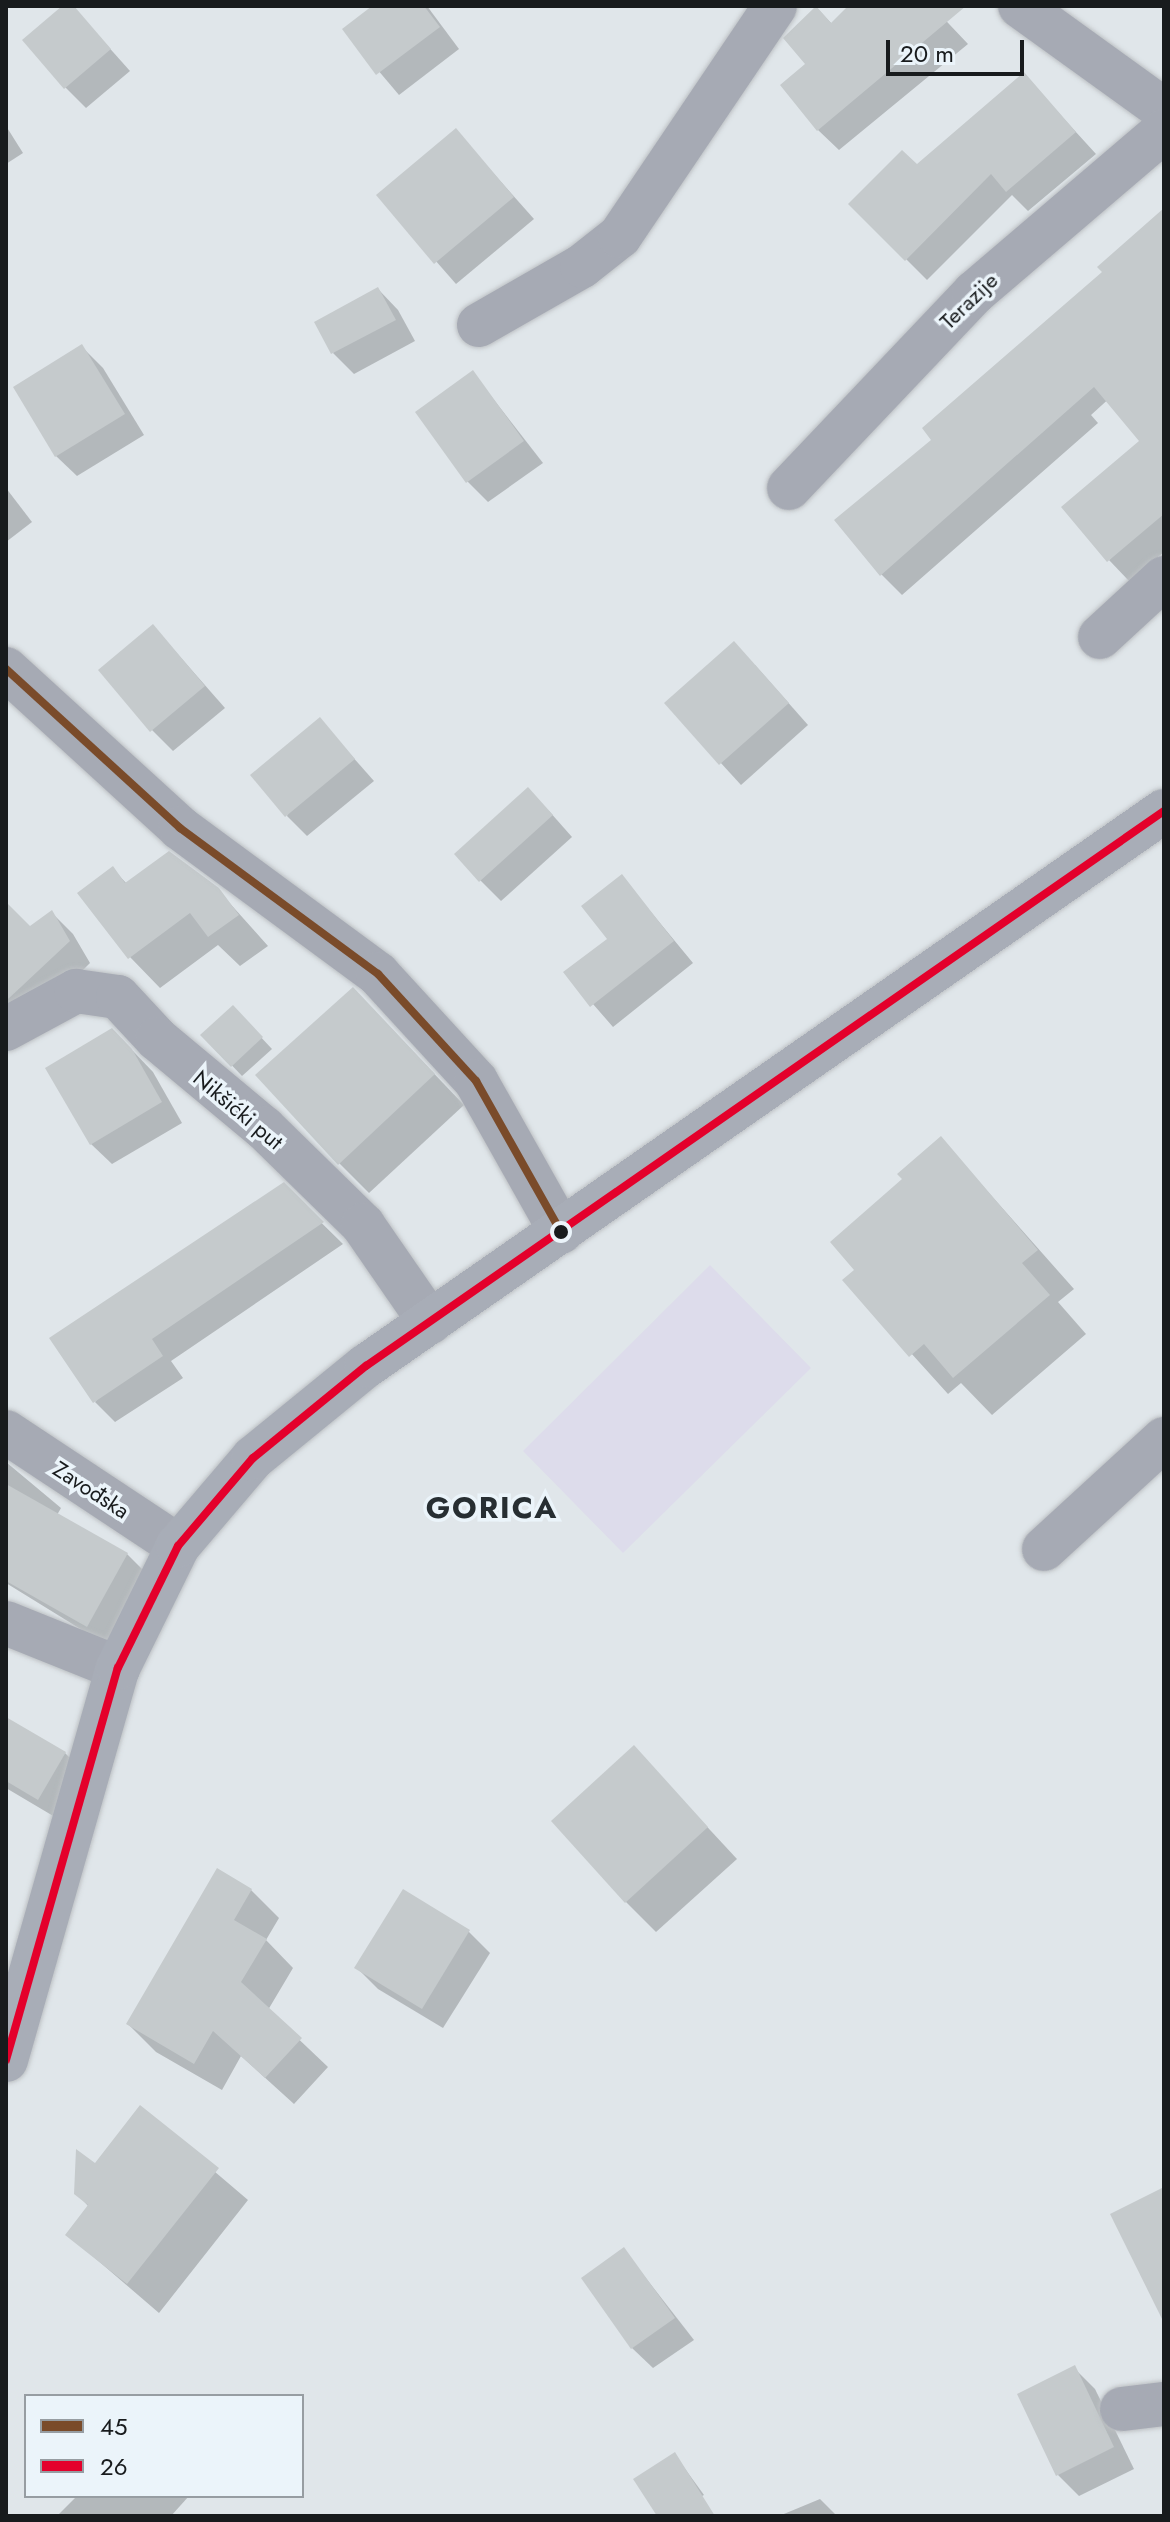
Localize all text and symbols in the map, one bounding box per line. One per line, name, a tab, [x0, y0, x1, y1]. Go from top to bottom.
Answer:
scale bar	[890, 24, 1028, 74]
text: 20 m	[900, 36, 954, 71]
street label: Terazije	[935, 267, 1003, 335]
street label: Nikšićki put	[188, 1065, 288, 1155]
unlabelled marker	[553, 1224, 569, 1240]
street label: Zavođska	[48, 1456, 134, 1524]
district label: GORICA	[426, 1490, 558, 1526]
legend	[24, 2394, 304, 2498]
text: 45	[100, 2409, 128, 2444]
text: 26	[100, 2449, 127, 2484]

